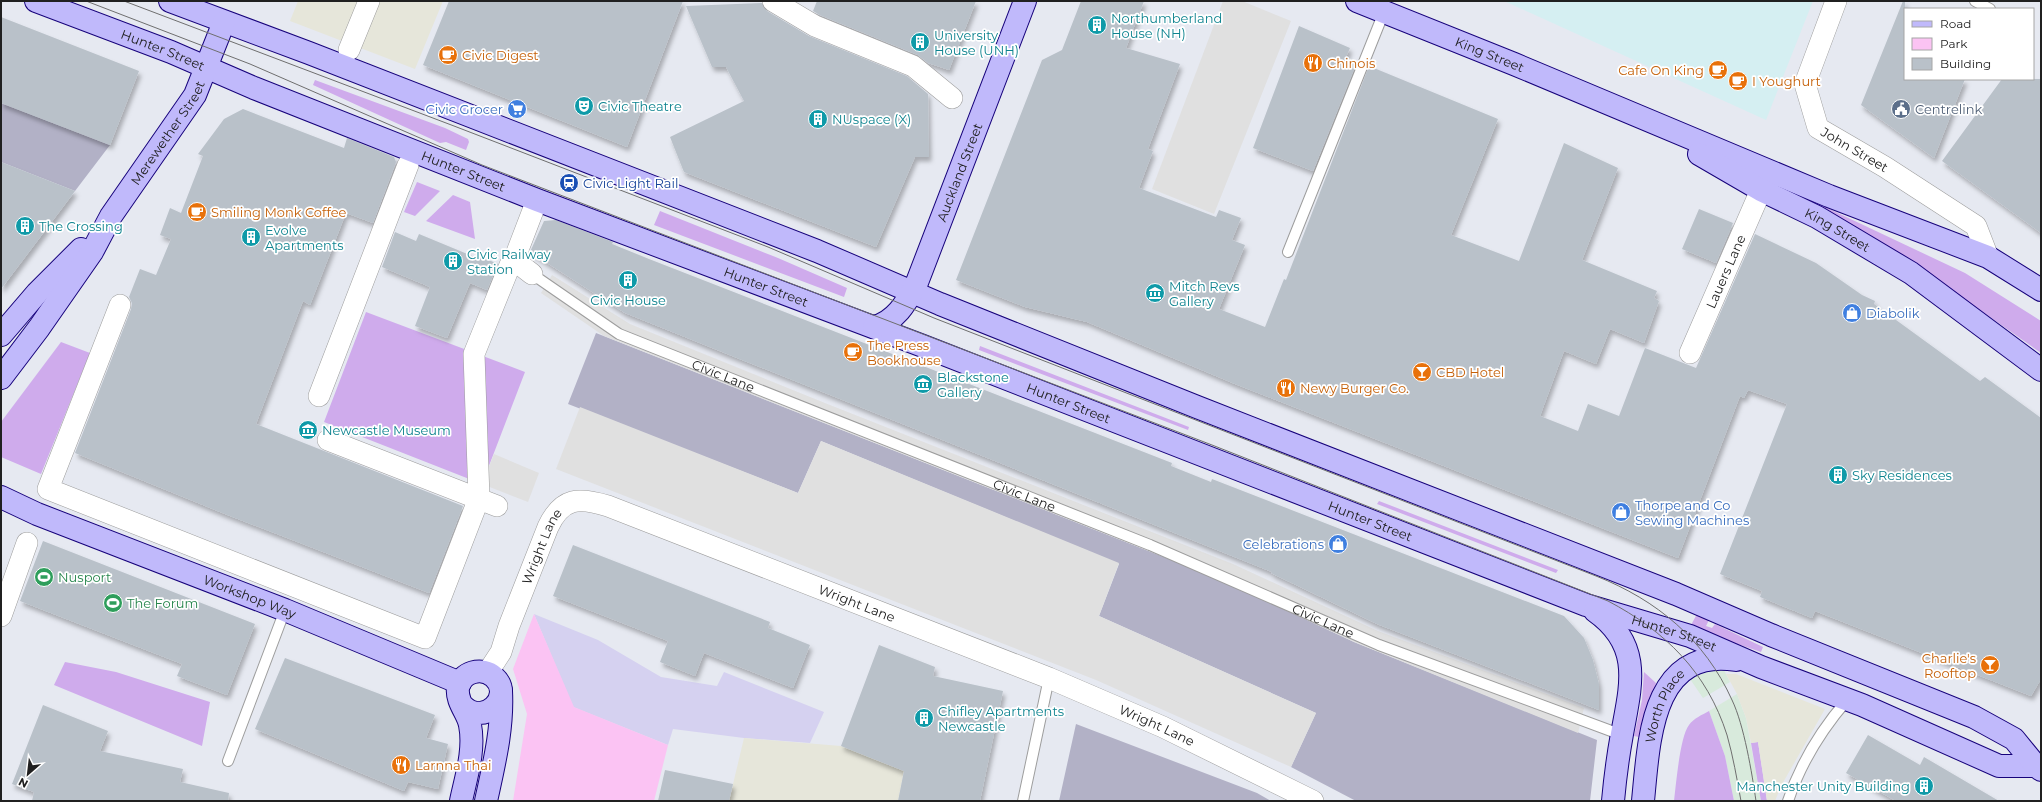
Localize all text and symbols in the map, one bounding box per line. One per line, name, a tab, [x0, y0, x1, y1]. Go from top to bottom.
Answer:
legend	[1904, 8, 2034, 80]
place label: Northumberland House (NH)	[1111, 10, 1222, 41]
building icon: Northumberland House (NH)	[1086, 14, 1108, 36]
text: Road	[1940, 16, 1971, 31]
street label: Hunter Street	[119, 26, 207, 74]
place label: University House (UNH)	[934, 27, 1019, 58]
building icon: University House (UNH)	[909, 31, 931, 53]
street label: King Street	[1453, 33, 1527, 75]
text: Park	[1940, 36, 1968, 51]
cafe icon: Civic Digest	[437, 44, 459, 66]
place label: Civic Digest	[462, 47, 539, 63]
restaurant icon: Chinois	[1302, 52, 1324, 74]
place label: Chinois	[1327, 55, 1375, 71]
text: Building	[1940, 56, 1991, 71]
cafe icon: Cafe On King	[1707, 59, 1729, 81]
place label: Cafe On King	[1618, 62, 1704, 78]
cafe icon: I Youghurt	[1727, 70, 1749, 92]
place label: I Youghurt	[1752, 73, 1821, 89]
street label: Merewether Street	[127, 78, 208, 188]
theatre icon: Civic Theatre	[573, 95, 595, 117]
supermarket icon: Civic Grocer	[506, 98, 528, 120]
place label: Civic Theatre	[598, 98, 682, 114]
public building icon: Centrelink	[1890, 98, 1912, 120]
place label: Civic Grocer	[426, 101, 503, 117]
place label: Centrelink	[1915, 101, 1983, 117]
building icon: NUspace (X)	[807, 108, 829, 130]
place label: NUspace (X)	[832, 111, 911, 127]
street label: Auckland Street	[933, 121, 985, 224]
street label: John Street	[1817, 123, 1891, 175]
street label: Hunter Street	[419, 147, 508, 195]
station icon: Civic Light Rail	[558, 172, 580, 194]
place label: Civic Light Rail	[583, 175, 679, 191]
cafe icon: Smiling Monk Coffee	[186, 201, 208, 223]
place label: Smiling Monk Coffee	[211, 204, 347, 220]
street label: King Street	[1802, 204, 1873, 255]
building icon: The Crossing	[14, 215, 36, 237]
place label: The Crossing	[39, 218, 123, 234]
place label: Evolve Apartments	[265, 222, 344, 253]
building icon: Evolve Apartments	[240, 226, 262, 248]
street label: Lauers Lane	[1702, 232, 1749, 311]
place label: Civic Railway Station	[467, 246, 552, 277]
building icon: Civic Railway Station	[442, 250, 464, 272]
street label: Hunter Street	[722, 263, 810, 310]
building icon: Civic House	[617, 269, 639, 291]
place label: Mitch Revs Gallery	[1169, 278, 1240, 309]
museum icon: Mitch Revs Gallery	[1144, 282, 1166, 304]
place label: Civic House	[590, 292, 666, 308]
shop icon: Diabolik	[1841, 302, 1863, 324]
place label: Diabolik	[1866, 305, 1920, 321]
place label: The Press Bookhouse	[867, 337, 941, 368]
cafe icon: The Press Bookhouse	[842, 341, 864, 363]
street label: Civic Lane	[690, 356, 757, 395]
bar icon: CBD Hotel	[1411, 361, 1433, 383]
place label: CBD Hotel	[1436, 364, 1504, 380]
place label: Blackstone Gallery	[937, 369, 1009, 400]
museum icon: Blackstone Gallery	[912, 373, 934, 395]
restaurant icon: Newy Burger Co.	[1275, 377, 1297, 399]
street label: Hunter Street	[1024, 379, 1113, 426]
place label: Newy Burger Co.	[1300, 380, 1409, 396]
museum icon: Newcastle Museum	[297, 419, 319, 441]
place label: Newcastle Museum	[322, 422, 451, 438]
building icon: Sky Residences	[1827, 464, 1849, 486]
place label: Sky Residences	[1852, 467, 1952, 483]
street label: Civic Lane	[991, 476, 1058, 515]
street label: Hunter Street	[1326, 497, 1415, 544]
place label: Thorpe and Co Sewing Machines	[1635, 497, 1749, 528]
shop icon: Thorpe and Co Sewing Machines	[1610, 501, 1632, 523]
street label: Wright Lane	[518, 505, 565, 587]
shop icon: Celebrations	[1327, 533, 1349, 555]
place label: Celebrations	[1243, 536, 1324, 552]
sports icon: Nusport	[33, 566, 55, 588]
place label: Nusport	[58, 569, 111, 585]
street label: Workshop Way	[201, 571, 300, 622]
street label: Wright Lane	[816, 581, 898, 625]
sports icon: The Forum	[102, 592, 124, 614]
place label: The Forum	[127, 595, 198, 611]
street label: Civic Lane	[1290, 600, 1357, 641]
street label: Hunter Street	[1630, 611, 1719, 655]
place label: Charlie's Rooftop	[1922, 650, 1976, 681]
bar icon: Charlie's Rooftop	[1979, 654, 2001, 676]
street label: Worth Place	[1642, 665, 1688, 744]
street label: Wright Lane	[1117, 701, 1197, 749]
place label: Chifley Apartments Newcastle	[938, 703, 1064, 734]
building icon: Chifley Apartments Newcastle	[913, 707, 935, 729]
north arrow	[8, 754, 48, 794]
restaurant icon: Larnna Thai	[390, 754, 412, 776]
place label: Larnna Thai	[415, 757, 492, 773]
text: N	[16, 775, 31, 791]
building icon: Manchester Unity Building	[1913, 775, 1935, 797]
place label: Manchester Unity Building	[1736, 778, 1910, 794]

